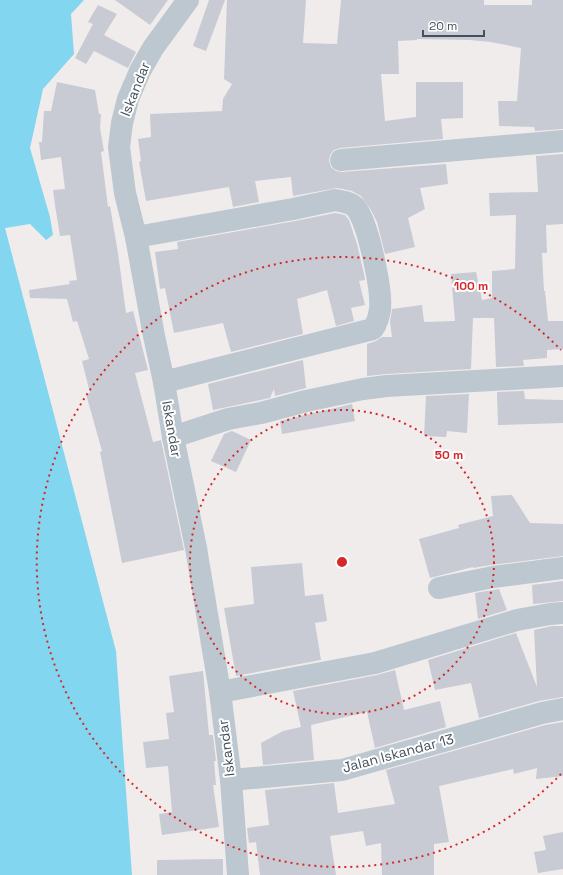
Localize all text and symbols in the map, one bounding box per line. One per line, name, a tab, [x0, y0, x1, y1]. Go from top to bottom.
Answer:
scale bar	[423, 12, 484, 38]
text: 20 m	[429, 18, 457, 34]
street label: Iskandar	[116, 59, 154, 119]
text: 100 m	[454, 278, 488, 294]
street label: Iskandar	[158, 399, 186, 459]
text: 50 m	[435, 447, 463, 463]
centre of rings	[335, 555, 349, 569]
street label: Iskandar	[214, 719, 238, 777]
street label: Jalan Iskandar 13	[340, 729, 456, 777]

